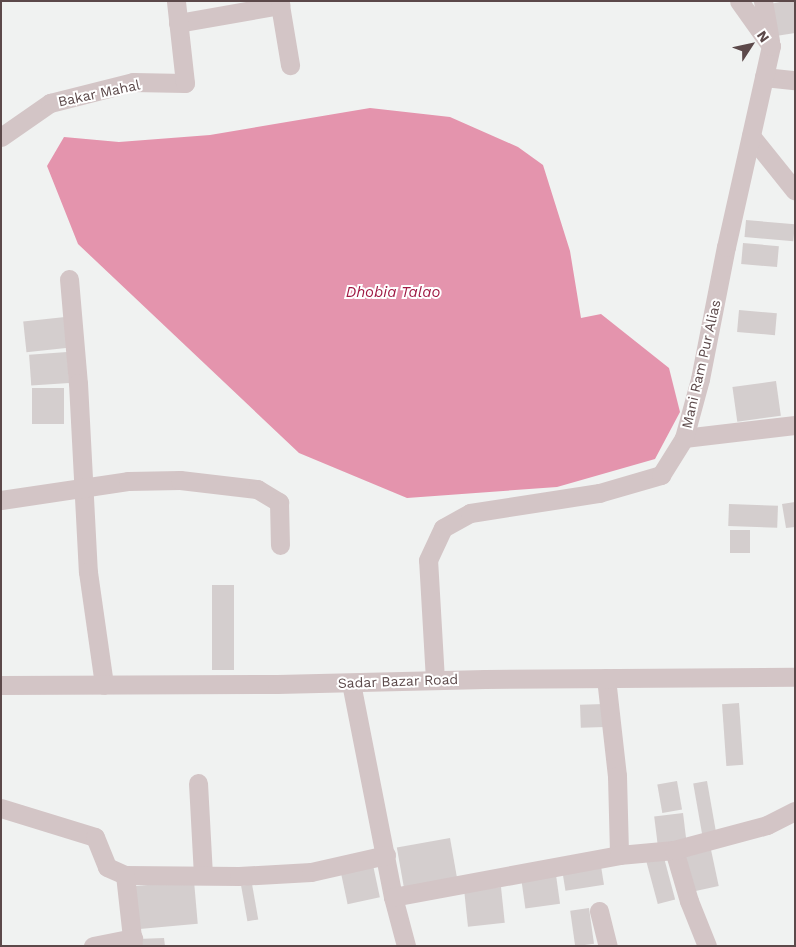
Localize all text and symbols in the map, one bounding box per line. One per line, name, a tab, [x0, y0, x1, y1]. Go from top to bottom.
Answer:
north arrow	[726, 20, 776, 70]
text: N	[754, 28, 773, 45]
street label: Bakar Mahal	[56, 76, 142, 110]
water label: Dhobia Talao	[345, 284, 441, 302]
street label: Mani Ram Pur Alias	[678, 298, 724, 430]
street label: Sadar Bazar Road	[337, 670, 459, 692]

